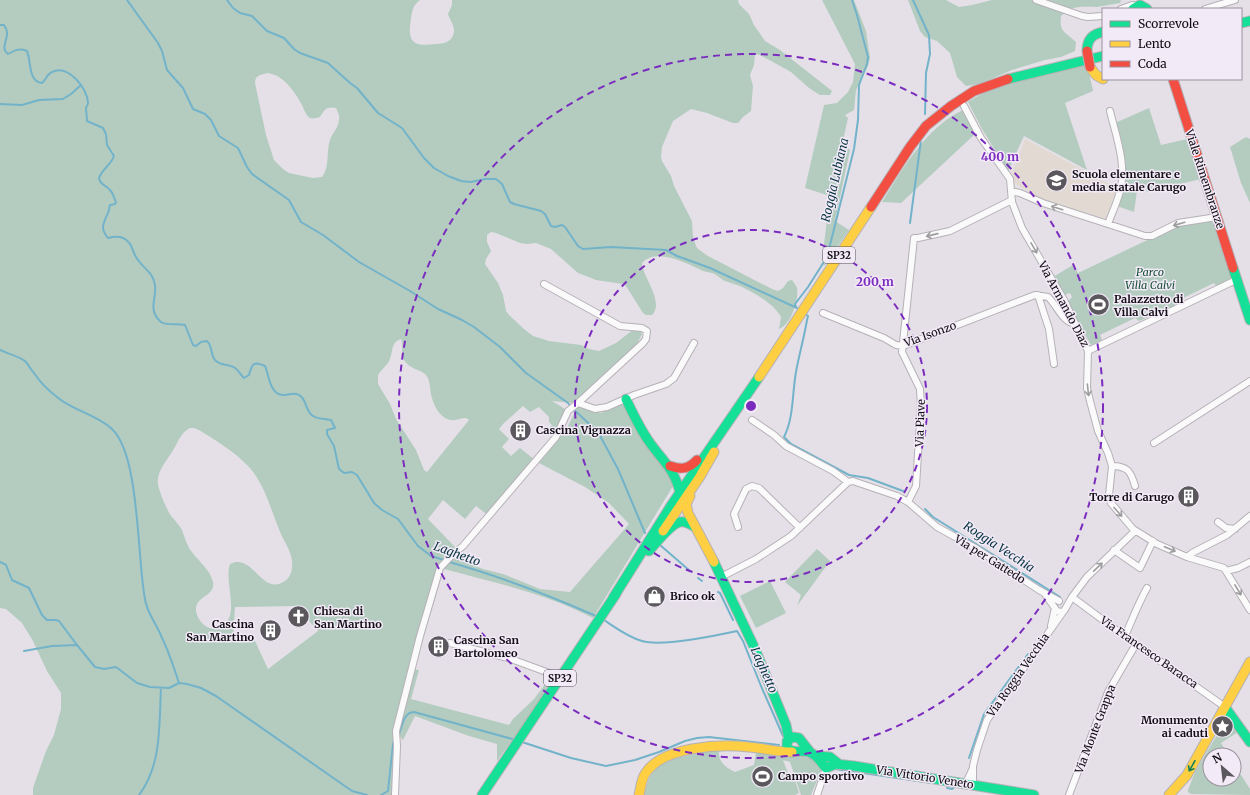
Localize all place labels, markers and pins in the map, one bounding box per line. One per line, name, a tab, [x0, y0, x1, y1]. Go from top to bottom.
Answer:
school or university icon: Scuola elementare e media statale Carugo	[1044, 167, 1070, 193]
place label: Scuola elementare e media statale Carugo	[1072, 167, 1187, 194]
sports icon: Palazzetto di Villa Calvi	[1086, 292, 1112, 318]
place label: Palazzetto di Villa Calvi	[1113, 292, 1184, 319]
centre of rings	[744, 399, 758, 413]
building icon: Cascina Vignazza	[507, 417, 533, 443]
place label: Cascina Vignazza	[536, 423, 631, 437]
building icon: Torre di Carugo	[1176, 484, 1202, 510]
place label: Torre di Carugo	[1089, 490, 1174, 504]
shop icon: Brico ok	[641, 583, 667, 609]
place label: Brico ok	[670, 589, 716, 603]
church icon: Chiesa di San Martino	[285, 604, 311, 630]
place label: Chiesa di San Martino	[314, 604, 382, 631]
place label: Cascina San Martino	[186, 617, 254, 644]
building icon: Cascina San Martino	[257, 617, 283, 643]
building icon: Cascina San Bartolomeo	[426, 633, 452, 659]
place label: Cascina San Bartolomeo	[454, 633, 520, 660]
place label: Monumento ai caduti	[1141, 713, 1208, 740]
place icon: Monumento ai caduti	[1210, 713, 1236, 739]
sports icon: Campo sportivo	[750, 763, 776, 789]
place label: Campo sportivo	[778, 769, 865, 783]

